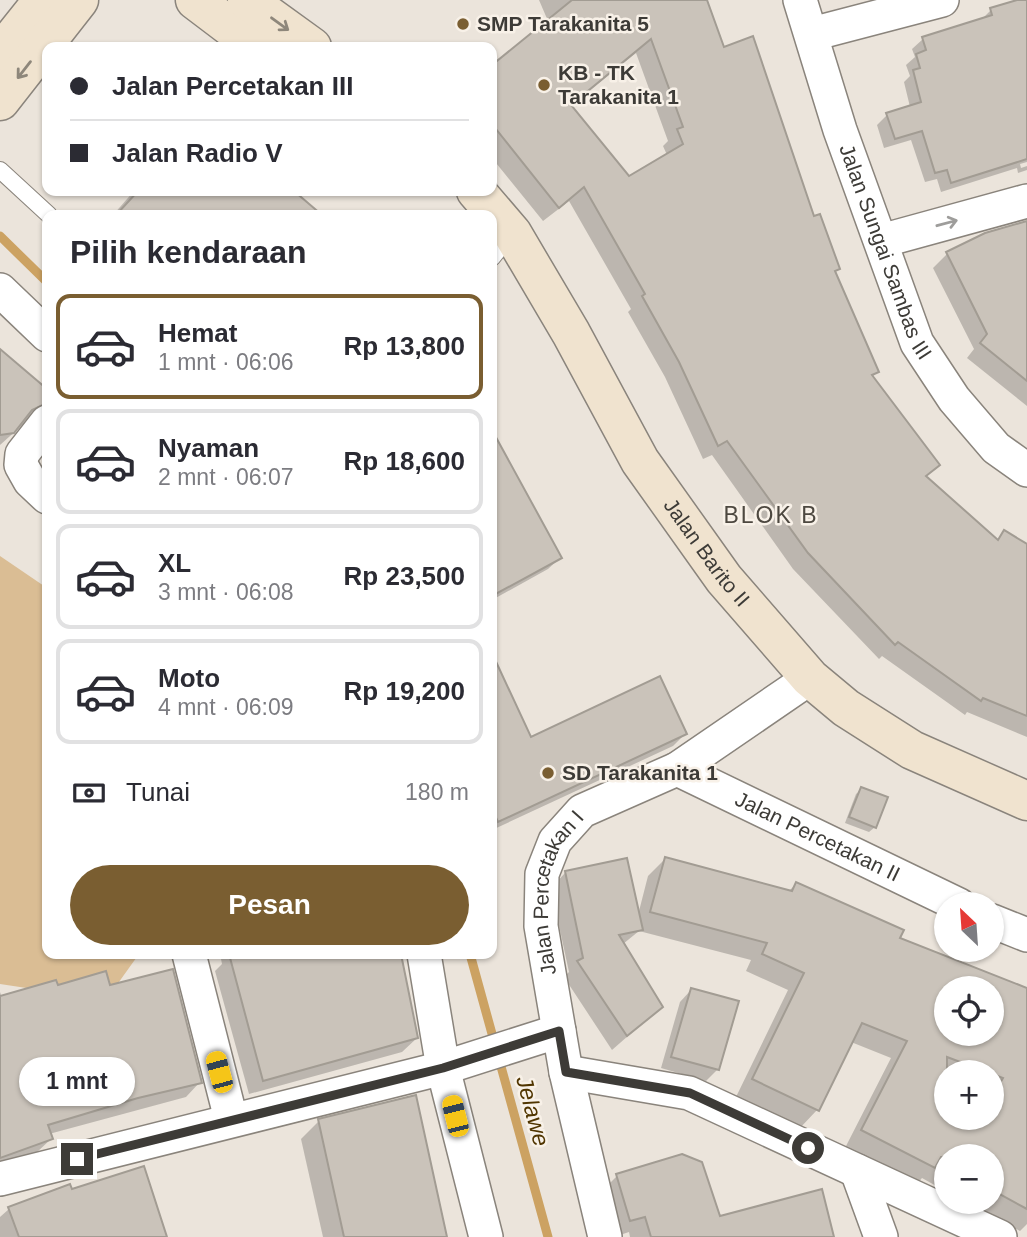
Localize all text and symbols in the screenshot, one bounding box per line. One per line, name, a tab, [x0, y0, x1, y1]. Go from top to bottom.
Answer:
place label: SMP Tarakanita 5	[477, 12, 649, 35]
one-way arrow	[270, 16, 289, 31]
marker: SMP Tarakanita 5	[455, 16, 471, 32]
one-way arrow	[17, 60, 32, 78]
place label: KB - TK Tarakanita 1	[558, 61, 679, 108]
text: Jalan Percetakan III	[112, 71, 353, 101]
marker: KB - TK Tarakanita 1	[536, 77, 552, 93]
text: Jalan Radio V	[112, 138, 283, 168]
street label: Jalan Sungai Sambas III	[835, 141, 937, 364]
one-way arrow	[935, 216, 957, 229]
text: Pilih kendaraan	[70, 234, 307, 270]
icon: car	[74, 315, 137, 378]
text: Hemat	[158, 318, 237, 348]
text: Rp 13,800	[344, 331, 465, 361]
text: 1 mnt · 06:06	[158, 349, 294, 375]
icon: car	[74, 430, 137, 493]
text: Nyaman	[158, 433, 259, 463]
text: Rp 18,600	[344, 446, 465, 476]
text: 2 mnt · 06:07	[158, 464, 294, 490]
street label: Jalan Barito II	[659, 494, 754, 611]
district label: BLOK B	[723, 502, 819, 528]
icon: car	[74, 545, 137, 608]
text: XL	[158, 548, 191, 578]
text: Rp 23,500	[344, 561, 465, 591]
text: 3 mnt · 06:08	[158, 579, 294, 605]
icon: car	[74, 660, 137, 723]
text: Moto	[158, 663, 220, 693]
text: Rp 19,200	[344, 676, 465, 706]
text: 4 mnt · 06:09	[158, 694, 294, 720]
place label: SD Tarakanita 1	[562, 761, 718, 784]
marker: SD Tarakanita 1	[540, 765, 556, 781]
icon: cash	[70, 774, 108, 812]
text: Tunai	[126, 777, 190, 807]
text: 180 m	[405, 779, 469, 805]
street label: Jalan Percetakan II	[732, 787, 904, 886]
street label: Jalan Percetakan I	[529, 806, 588, 977]
button: Pesan	[70, 865, 469, 945]
north arrow	[934, 892, 1004, 962]
map controls	[934, 892, 1004, 1214]
button: locate	[934, 976, 1004, 1046]
car	[204, 1049, 235, 1095]
callout: 1 mnt	[19, 1058, 135, 1106]
button: +	[934, 1060, 1004, 1130]
text: 1 mnt	[46, 1068, 108, 1094]
water label: Jelawe	[511, 1072, 555, 1149]
car	[440, 1093, 471, 1139]
route start	[792, 1132, 824, 1164]
route end	[61, 1143, 93, 1175]
button: −	[934, 1144, 1004, 1214]

